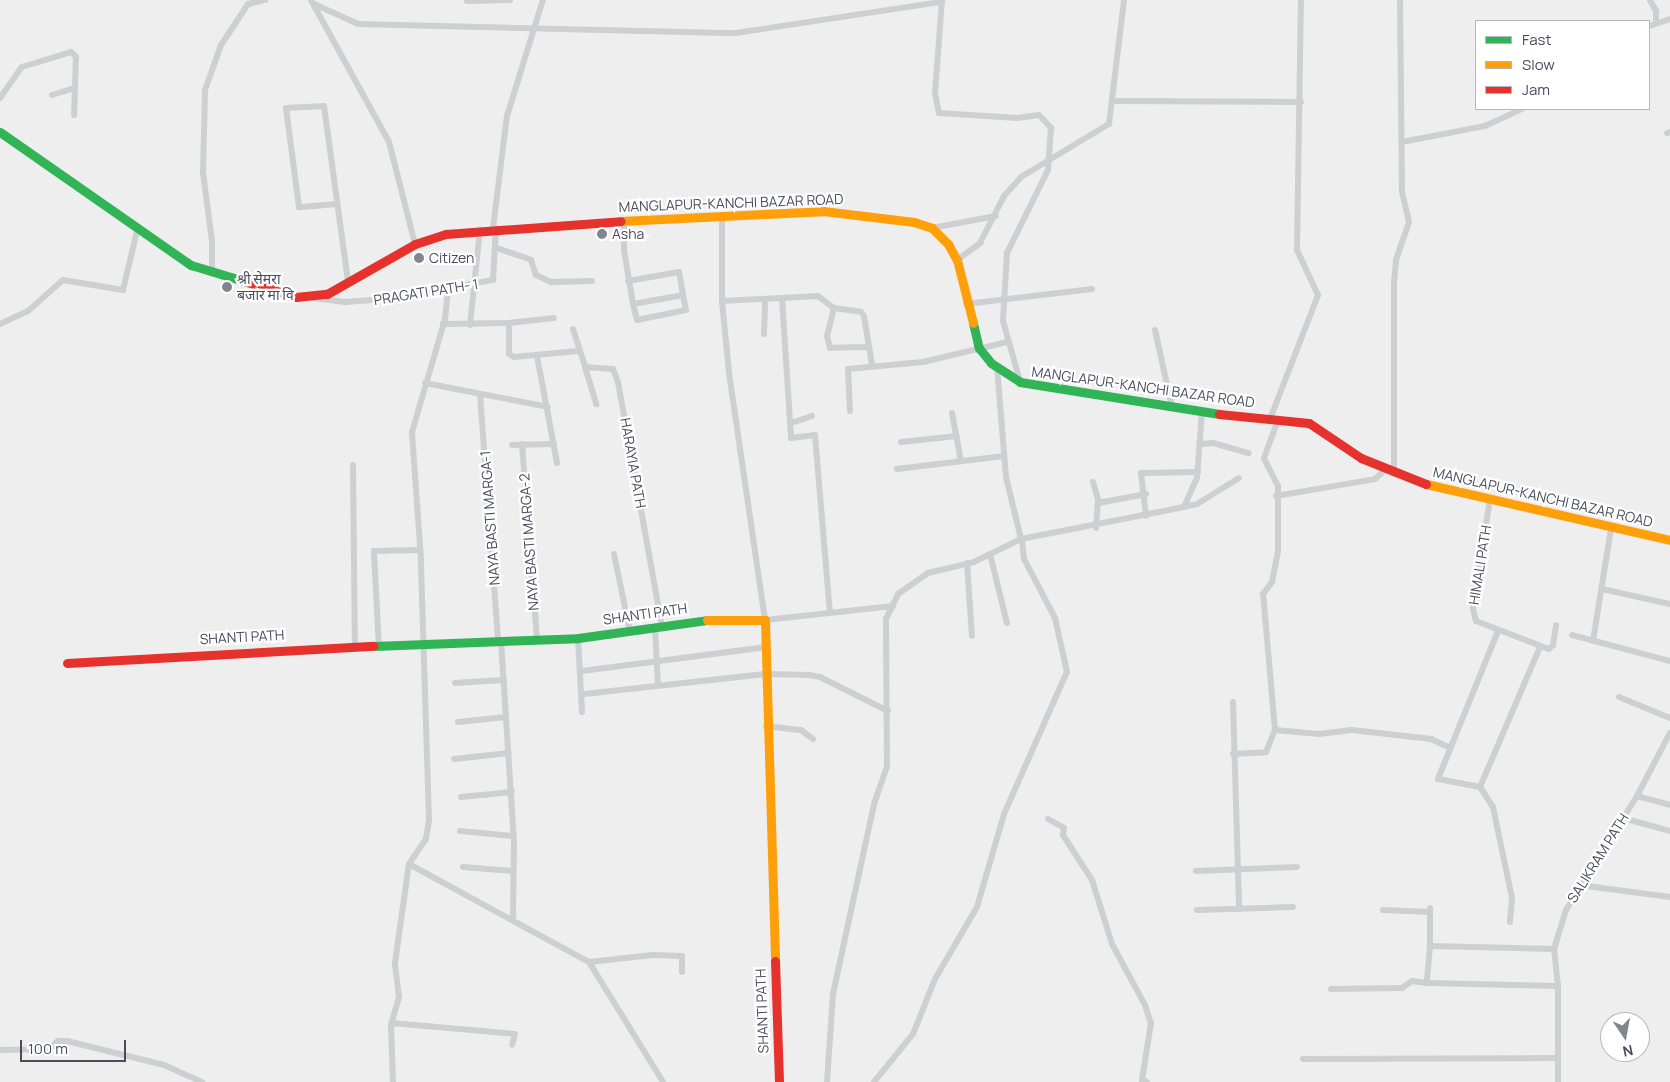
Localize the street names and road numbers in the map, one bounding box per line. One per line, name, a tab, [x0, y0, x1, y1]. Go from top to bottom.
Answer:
street label: MANGLAPUR-KANCHI BAZAR ROAD	[618, 191, 844, 215]
street label: PRAGATI PATH- 1	[372, 275, 480, 309]
street label: MANGLAPUR-KANCHI BAZAR ROAD	[1030, 363, 1256, 411]
street label: HARAYIA PATH	[617, 416, 649, 510]
street label: NAYA BASTI MARGA-1	[477, 450, 503, 586]
street label: MANGLAPUR-KANCHI BAZAR ROAD	[1431, 464, 1655, 530]
street label: NAYA BASTI MARGA-2	[516, 473, 542, 611]
street label: HIMALI PATH	[1465, 524, 1495, 606]
street label: SHANTI PATH	[602, 600, 688, 628]
street label: SHANTI PATH	[199, 626, 285, 648]
street label: SALIKRAM PATH	[1564, 810, 1632, 906]
street label: SHANTI PATH	[752, 968, 772, 1054]

